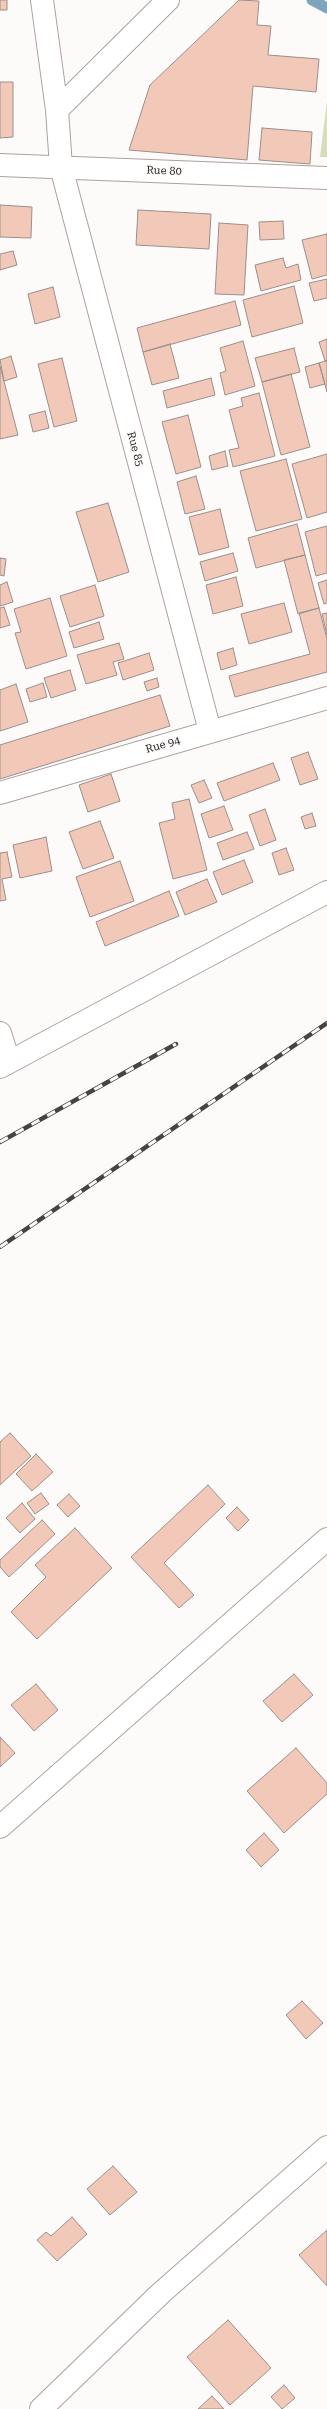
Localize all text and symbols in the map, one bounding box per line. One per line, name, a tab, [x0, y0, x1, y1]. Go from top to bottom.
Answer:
street label: Rue 80	[146, 164, 182, 178]
street label: Rue 85	[124, 430, 146, 468]
street label: Rue 94	[144, 734, 182, 756]

